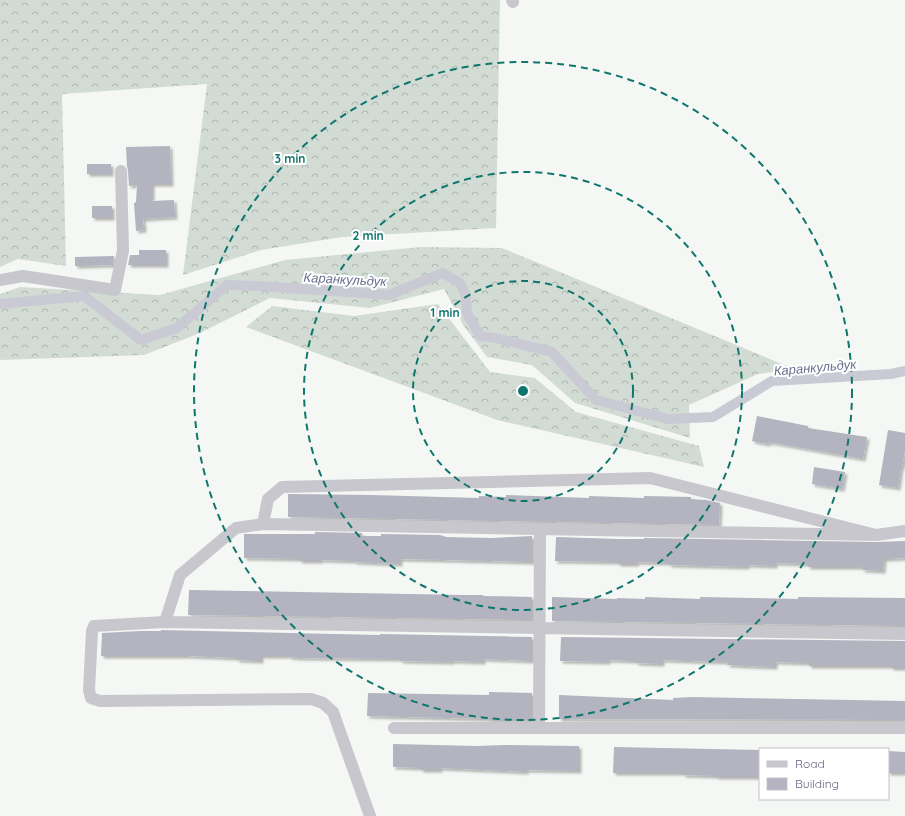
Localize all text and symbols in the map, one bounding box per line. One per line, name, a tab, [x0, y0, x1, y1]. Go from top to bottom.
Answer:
text: 3 min	[275, 151, 305, 166]
text: 2 min	[352, 228, 384, 243]
water label: Каранкульдук	[303, 269, 388, 289]
text: 1 min	[430, 305, 460, 320]
water label: Каранкульдук	[773, 355, 858, 379]
centre of rings	[516, 384, 530, 398]
legend	[759, 748, 889, 800]
text: Road	[795, 756, 825, 771]
text: Building	[795, 776, 839, 791]

